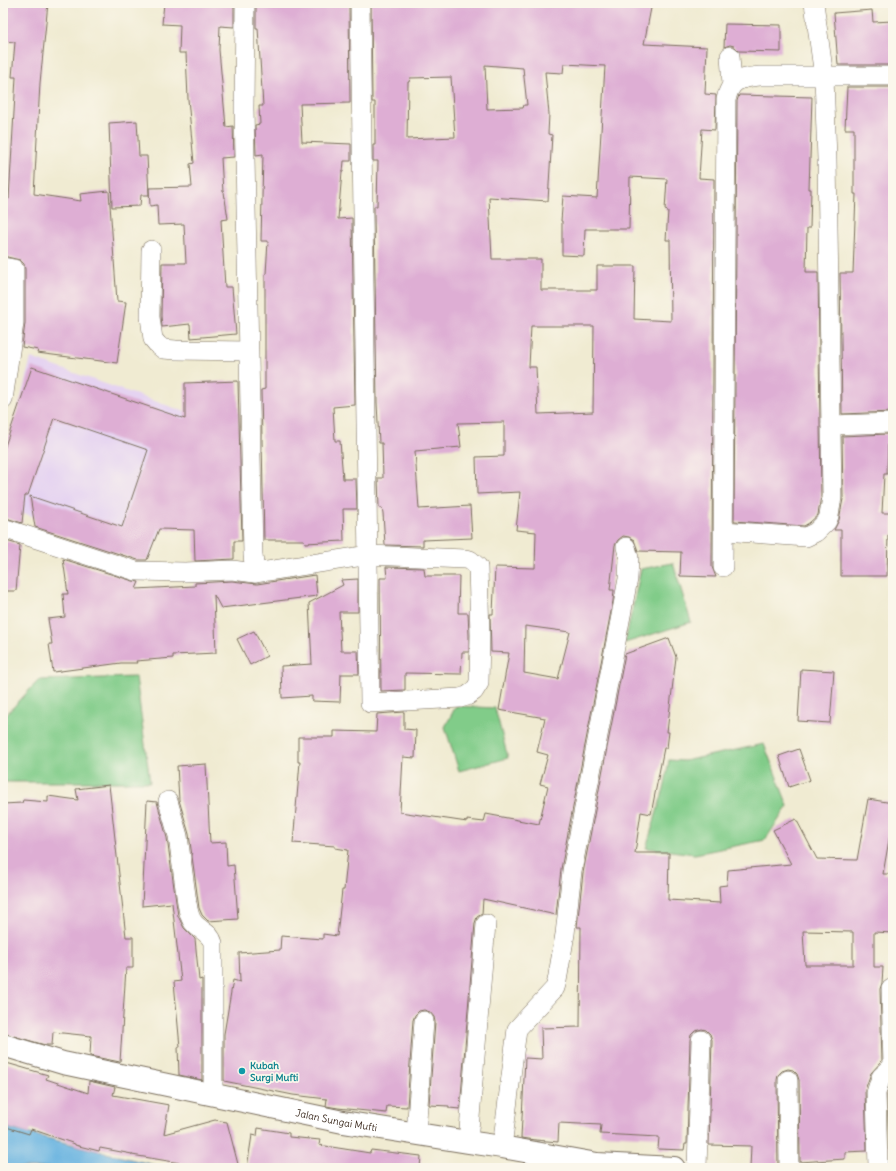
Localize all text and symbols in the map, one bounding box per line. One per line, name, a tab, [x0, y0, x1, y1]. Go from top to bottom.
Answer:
place label: Kubah Surgi Mufti	[250, 1059, 298, 1084]
marker: Kubah Surgi Mufti	[237, 1066, 247, 1076]
street label: Jalan Sungai Mufti	[294, 1106, 378, 1134]

